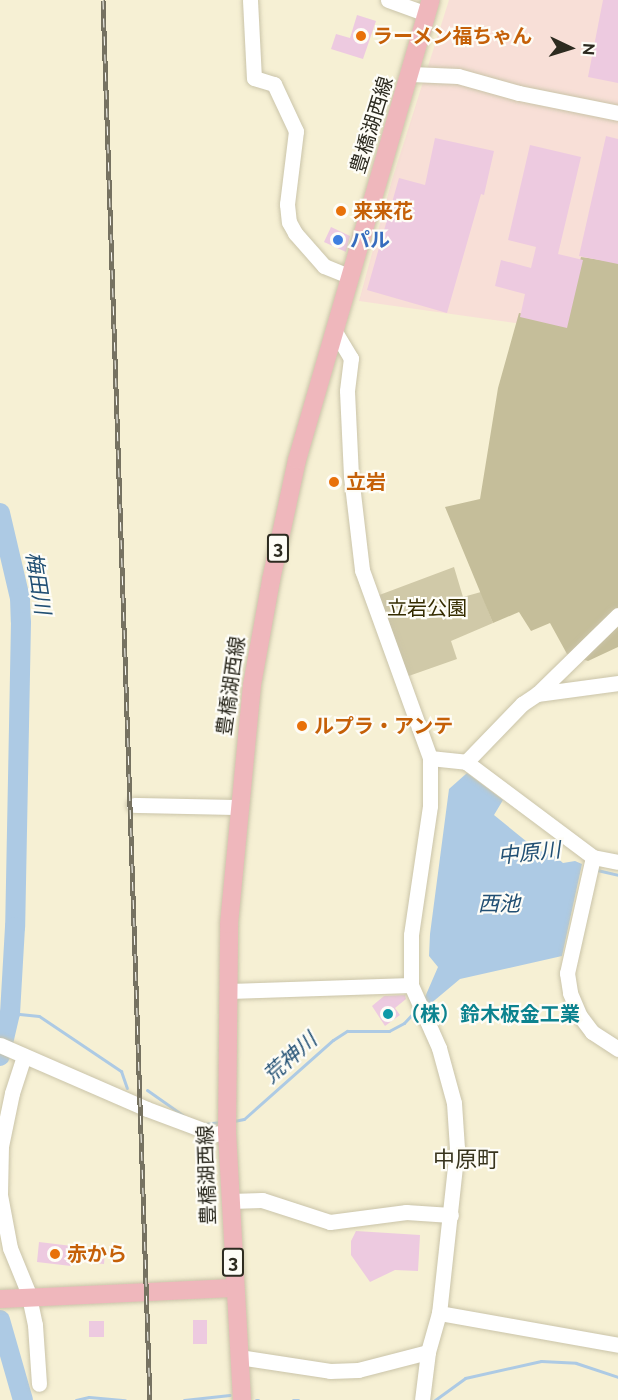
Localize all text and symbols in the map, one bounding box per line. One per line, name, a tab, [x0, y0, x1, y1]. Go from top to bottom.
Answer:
north arrow	[540, 18, 600, 78]
place label: ラーメン福ちゃん	[373, 24, 533, 48]
marker: ラーメン福ちゃん	[354, 29, 368, 43]
text: N	[579, 43, 598, 56]
street label: 豊橋湖西線	[346, 74, 398, 176]
place label: 来来花	[353, 199, 413, 223]
marker: 来来花	[334, 204, 348, 218]
place label: パル	[350, 228, 390, 252]
marker: パル	[331, 233, 345, 247]
place label: 立岩	[346, 470, 386, 494]
marker: 立岩	[327, 475, 341, 489]
road number: 3	[266, 533, 290, 563]
water label: 梅田川	[21, 550, 55, 616]
park label: 立岩公園	[387, 596, 467, 620]
street label: 豊橋湖西線	[212, 635, 250, 737]
place label: ルプラ・アンテ	[314, 714, 454, 738]
marker: ルプラ・アンテ	[295, 719, 309, 733]
water label: 中原川	[496, 837, 562, 869]
water label: 西池	[478, 891, 520, 917]
place label: （株）鈴木板金工業	[400, 1002, 580, 1026]
marker: （株）鈴木板金工業	[381, 1007, 395, 1021]
water label: 荒神川	[258, 1028, 322, 1088]
street label: 豊橋湖西線	[193, 1125, 221, 1225]
district label: 中原町	[433, 1147, 499, 1173]
place label: 赤から	[67, 1242, 127, 1266]
marker: 赤から	[48, 1247, 62, 1261]
road number: 3	[221, 1247, 245, 1277]

